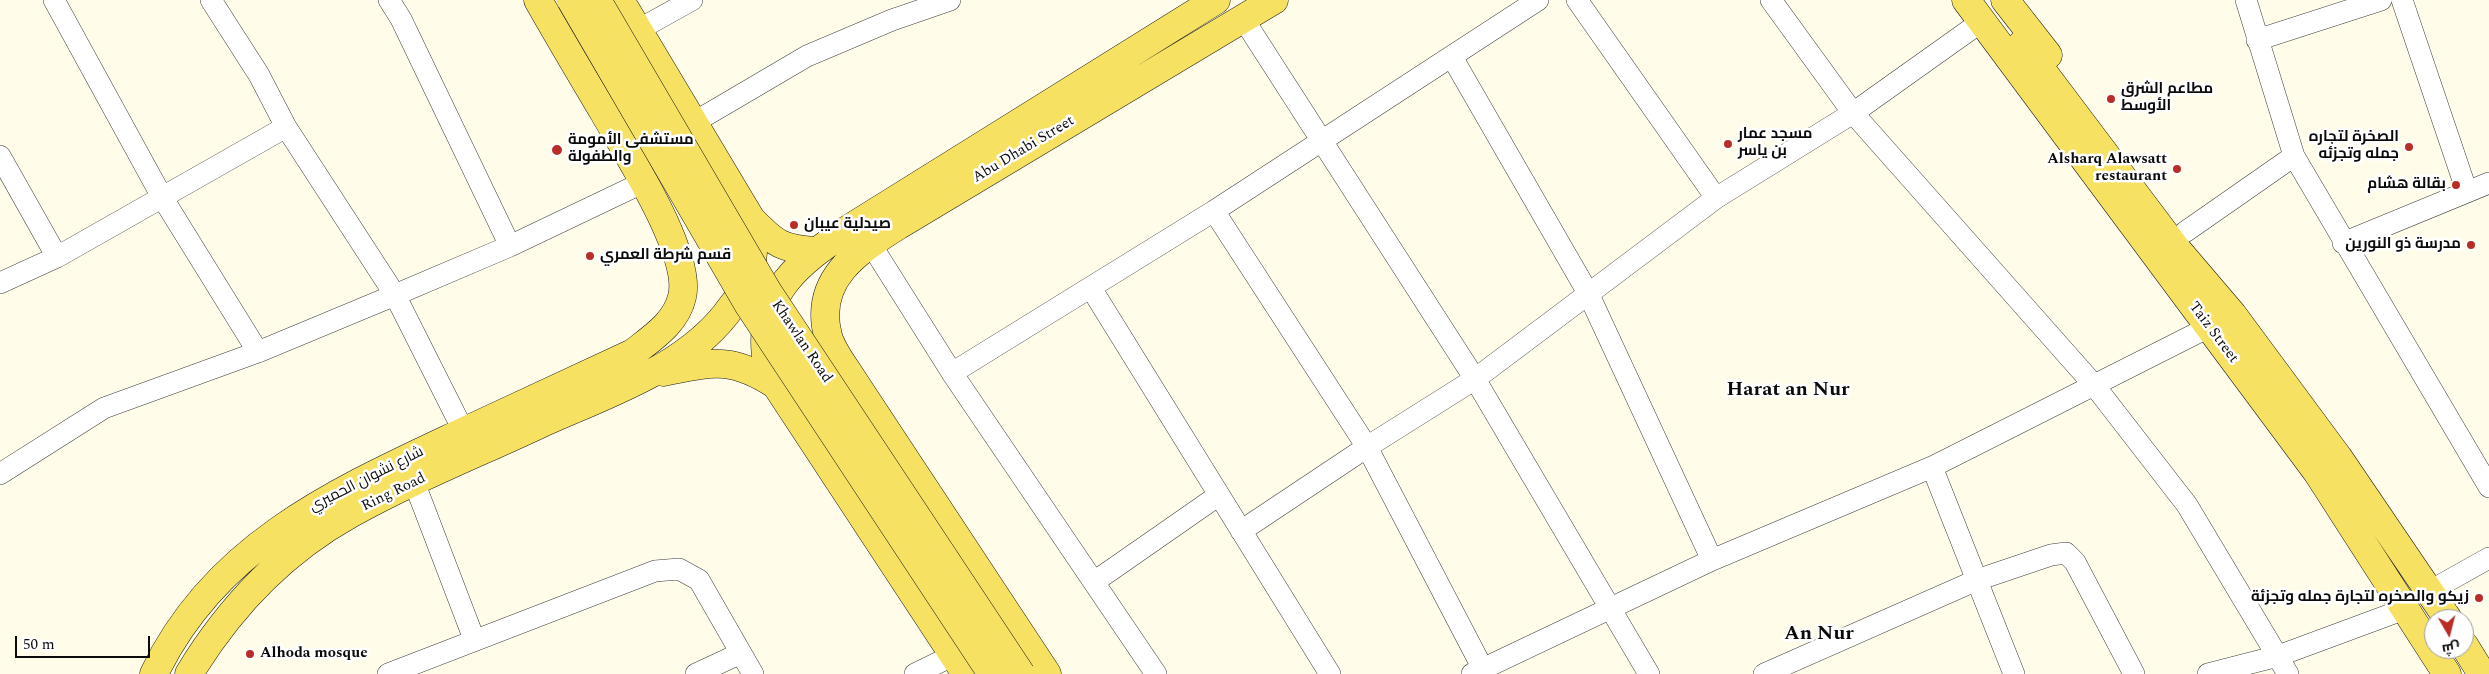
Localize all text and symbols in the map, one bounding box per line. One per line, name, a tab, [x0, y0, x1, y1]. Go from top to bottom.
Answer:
place label: مطاعم الشرق الأوسط	[2121, 81, 2213, 116]
marker: مطاعم الشرق الأوسط	[2105, 93, 2117, 105]
street label: Abu Dhabi Street	[970, 113, 1078, 187]
place label: مسجد عمار بن ياسر	[1738, 126, 1812, 161]
place label: الصخرة لتجاره جمله وتجزئه	[2309, 129, 2399, 164]
place label: مستشفى الأمومة والطفولة	[568, 132, 694, 167]
marker: مسجد عمار بن ياسر	[1722, 138, 1734, 150]
marker: الصخرة لتجاره جمله وتجزئه	[2403, 141, 2415, 153]
marker: مستشفى الأمومة والطفولة	[550, 143, 564, 157]
place label: Alsharq Alawsatt restaurant	[2047, 151, 2167, 186]
marker: Alsharq Alawsatt restaurant	[2171, 163, 2183, 175]
place label: بقالة هشام	[2367, 176, 2446, 194]
marker: بقالة هشام	[2450, 179, 2462, 191]
place label: صيدلية عيبان	[804, 216, 891, 234]
marker: صيدلية عيبان	[788, 219, 800, 231]
place label: مدرسة ذو النورين	[2345, 236, 2461, 254]
marker: مدرسة ذو النورين	[2465, 239, 2477, 251]
place label: قسم شرطة العمري	[600, 247, 731, 265]
marker: قسم شرطة العمري	[584, 250, 596, 262]
street label: Khawlan Road	[767, 297, 835, 387]
street label: Taiz Street	[2184, 299, 2242, 367]
district label: Harat an Nur	[1727, 379, 1849, 403]
street label: شارع نشوان الحميري	[307, 443, 427, 517]
street label: Ring Road	[359, 470, 429, 516]
place label: زيكو والصخره لتجارة جمله وتجزئة	[2251, 589, 2469, 607]
marker: زيكو والصخره لتجارة جمله وتجزئة	[2473, 592, 2485, 604]
north arrow	[2424, 609, 2474, 659]
district label: An Nur	[1784, 623, 1854, 647]
scale bar	[18, 626, 152, 658]
text: 50 m	[23, 633, 55, 656]
text: ش	[2441, 637, 2461, 660]
place label: Alhoda mosque	[260, 645, 368, 663]
marker: Alhoda mosque	[244, 648, 256, 660]

